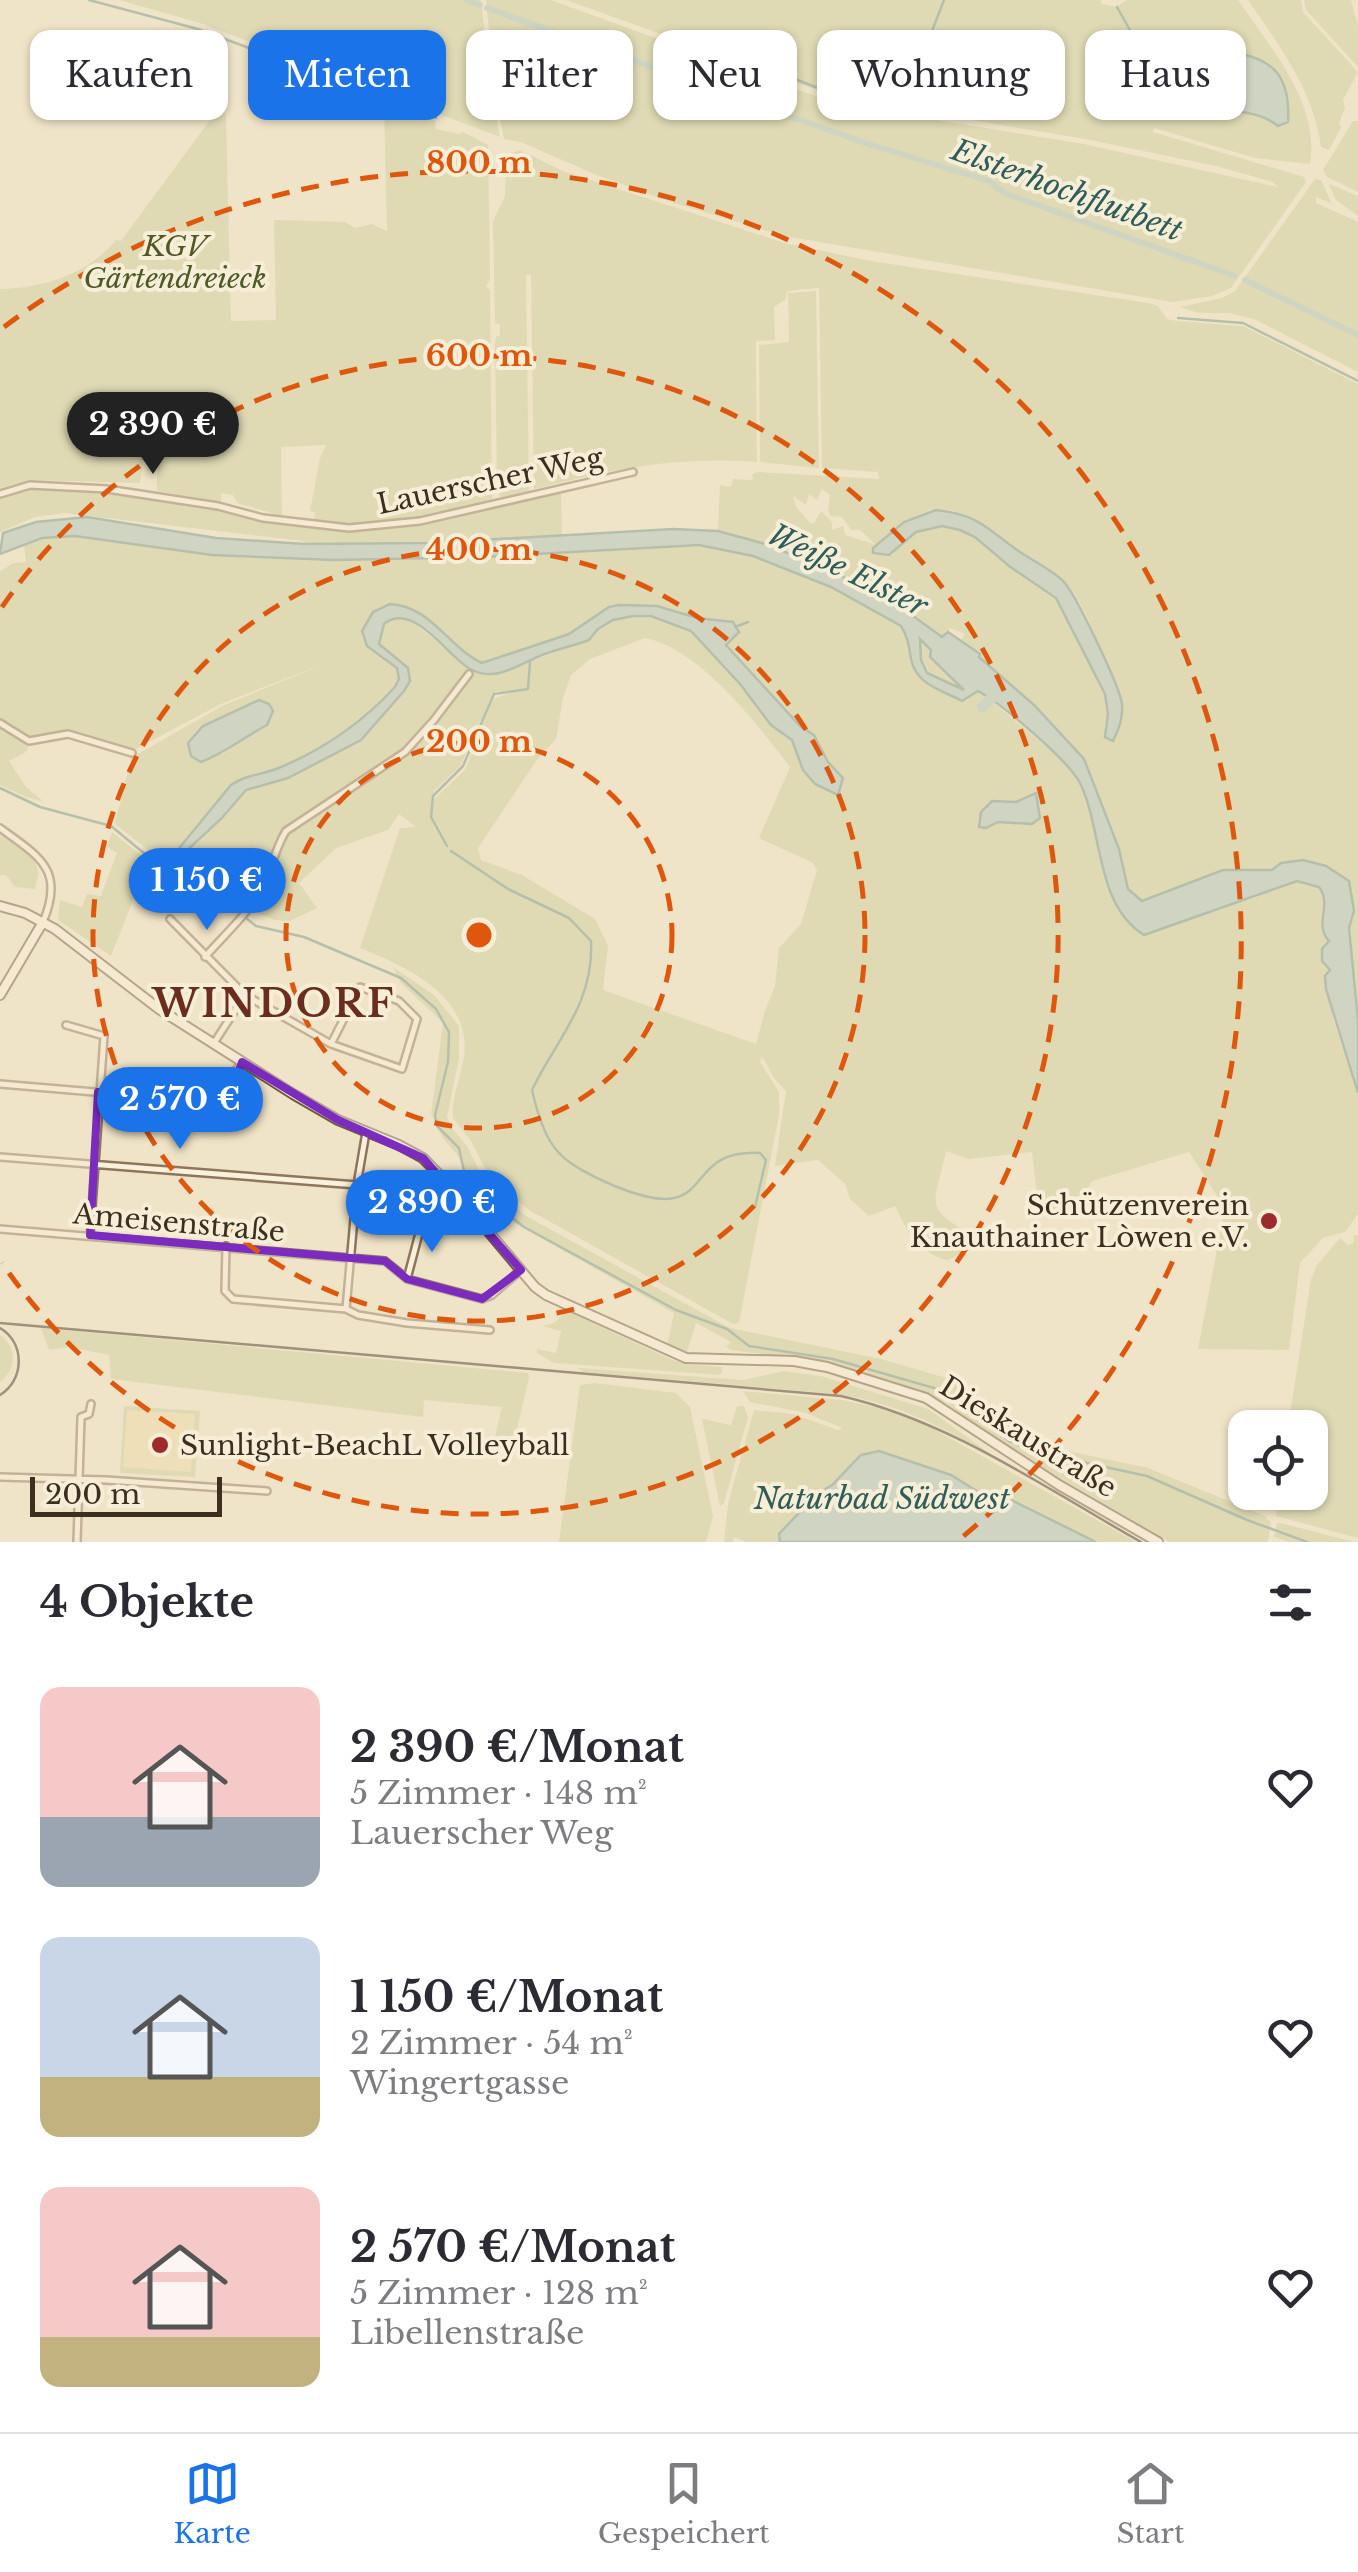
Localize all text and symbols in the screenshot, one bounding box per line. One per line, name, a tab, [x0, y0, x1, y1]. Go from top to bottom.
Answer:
chip: Kaufen	[30, 30, 228, 120]
chip: Mieten	[248, 30, 446, 120]
chip: Filter	[466, 30, 633, 120]
chip: Neu	[653, 30, 797, 120]
chip: Wohnung	[817, 30, 1065, 120]
chip: Haus	[1085, 30, 1246, 120]
water label: Elsterhochflutbett	[945, 131, 1188, 249]
text: 800 m	[426, 144, 532, 181]
park label: KGV Gärtendreieck	[83, 229, 267, 296]
text: 600 m	[426, 337, 532, 374]
pin: 2 390 €	[61, 392, 245, 477]
text: 2 390 €	[89, 404, 217, 444]
street label: Lauerscher Weg	[374, 440, 607, 522]
water label: Weiße Elster	[762, 516, 935, 625]
text: 400 m	[426, 531, 532, 568]
text: 200 m	[426, 723, 532, 760]
pin: 1 150 €	[115, 848, 299, 933]
text: 1 150 €	[151, 860, 263, 900]
centre of rings	[461, 917, 497, 953]
district label: WINDORF	[150, 980, 396, 1027]
pin: 2 570 €	[88, 1067, 272, 1152]
text: 2 570 €	[119, 1079, 241, 1119]
pin: 2 890 €	[340, 1170, 524, 1255]
text: 2 890 €	[368, 1182, 496, 1222]
place label: Schützenverein Knauthainer Lòwen e.V.	[910, 1188, 1249, 1255]
street label: Ameisenstraße	[71, 1196, 286, 1250]
marker: Schützenverein Knauthainer Lòwen e.V.	[1258, 1210, 1280, 1232]
street label: Dieskaustraße	[933, 1369, 1123, 1505]
map controls	[1228, 1410, 1328, 1510]
button: locate	[1228, 1410, 1328, 1510]
place label: Sunlight-BeachL Volleyball	[180, 1428, 569, 1463]
marker: Sunlight-BeachL Volleyball	[149, 1434, 171, 1456]
scale bar	[30, 1472, 222, 1516]
text: 200 m	[45, 1477, 140, 1512]
water label: Naturbad Südwest	[753, 1480, 1010, 1517]
icon: filters	[1263, 1575, 1318, 1630]
text: 4 Objekte	[40, 1576, 254, 1628]
text: 2 390 €/Monat	[350, 1721, 684, 1773]
icon: home	[120, 1727, 240, 1847]
icon: heart	[1263, 1760, 1318, 1815]
text: 5 Zimmer · 148 m²	[350, 1773, 647, 1813]
text: Lauerscher Weg	[350, 1813, 613, 1853]
text: 1 150 €/Monat	[350, 1971, 663, 2023]
icon: home	[120, 1977, 240, 2097]
icon: heart	[1263, 2010, 1318, 2065]
text: 2 Zimmer · 54 m²	[350, 2023, 633, 2063]
text: Wingertgasse	[350, 2063, 569, 2103]
text: 2 570 €/Monat	[350, 2221, 676, 2273]
icon: home	[120, 2227, 240, 2347]
icon: heart	[1263, 2260, 1318, 2315]
text: 5 Zimmer · 128 m²	[350, 2273, 648, 2313]
text: Libellenstraße	[350, 2313, 584, 2353]
tab: Karte	[173, 2456, 251, 2551]
tab: Gespeichert	[598, 2456, 770, 2551]
tab: Start	[1117, 2456, 1185, 2551]

